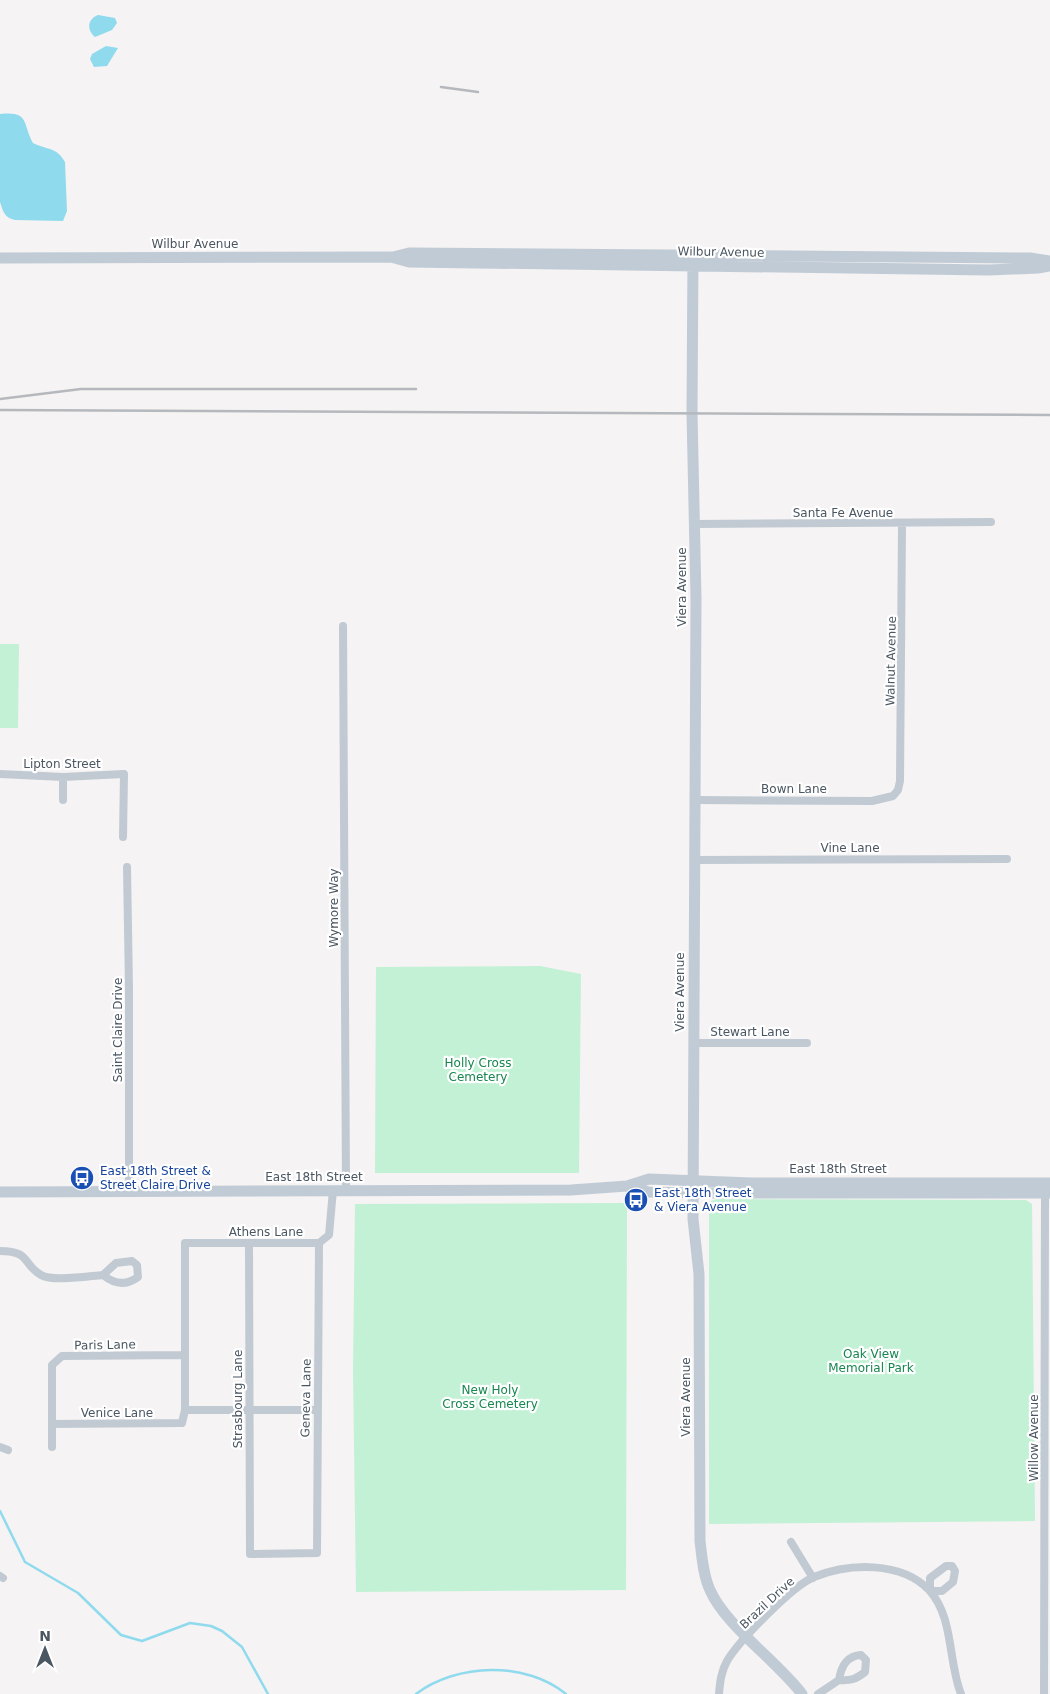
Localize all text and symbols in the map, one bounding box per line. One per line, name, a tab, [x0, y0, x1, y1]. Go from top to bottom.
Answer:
street label: Wilbur Avenue	[152, 237, 238, 251]
street label: Wilbur Avenue	[677, 244, 765, 260]
street label: Santa Fe Avenue	[793, 506, 893, 520]
street label: Viera Avenue	[675, 547, 689, 627]
street label: Walnut Avenue	[883, 616, 899, 706]
street label: Lipton Street	[23, 757, 101, 771]
street label: Bown Lane	[761, 782, 827, 796]
street label: Vine Lane	[820, 841, 880, 855]
street label: Wymore Way	[327, 868, 341, 948]
street label: Viera Avenue	[673, 952, 687, 1032]
street label: Saint Claire Drive	[111, 978, 125, 1082]
street label: Stewart Lane	[710, 1025, 790, 1039]
park label: Holly Cross Cemetery	[445, 1056, 511, 1084]
street label: East 18th Street	[789, 1162, 887, 1176]
place label: East 18th Street & Street Claire Drive	[100, 1164, 211, 1192]
bus stop icon: East 18th Street & Street Claire Drive	[69, 1165, 95, 1191]
street label: East 18th Street	[265, 1170, 363, 1184]
place label: East 18th Street & Viera Avenue	[654, 1186, 752, 1214]
bus stop icon: East 18th Street & Viera Avenue	[623, 1187, 649, 1213]
street label: Athens Lane	[229, 1225, 303, 1239]
street label: Paris Lane	[74, 1337, 136, 1353]
park label: Oak View Memorial Park	[828, 1347, 914, 1375]
street label: Strasbourg Lane	[231, 1350, 245, 1448]
street label: Viera Avenue	[679, 1357, 693, 1437]
street label: Geneva Lane	[298, 1358, 314, 1438]
park label: New Holy Cross Cemetery	[442, 1383, 538, 1411]
street label: Willow Avenue	[1027, 1394, 1041, 1482]
street label: Venice Lane	[81, 1406, 153, 1420]
street label: Brazil Drive	[737, 1574, 797, 1632]
north arrow	[20, 1624, 70, 1674]
text: N	[39, 1628, 51, 1644]

